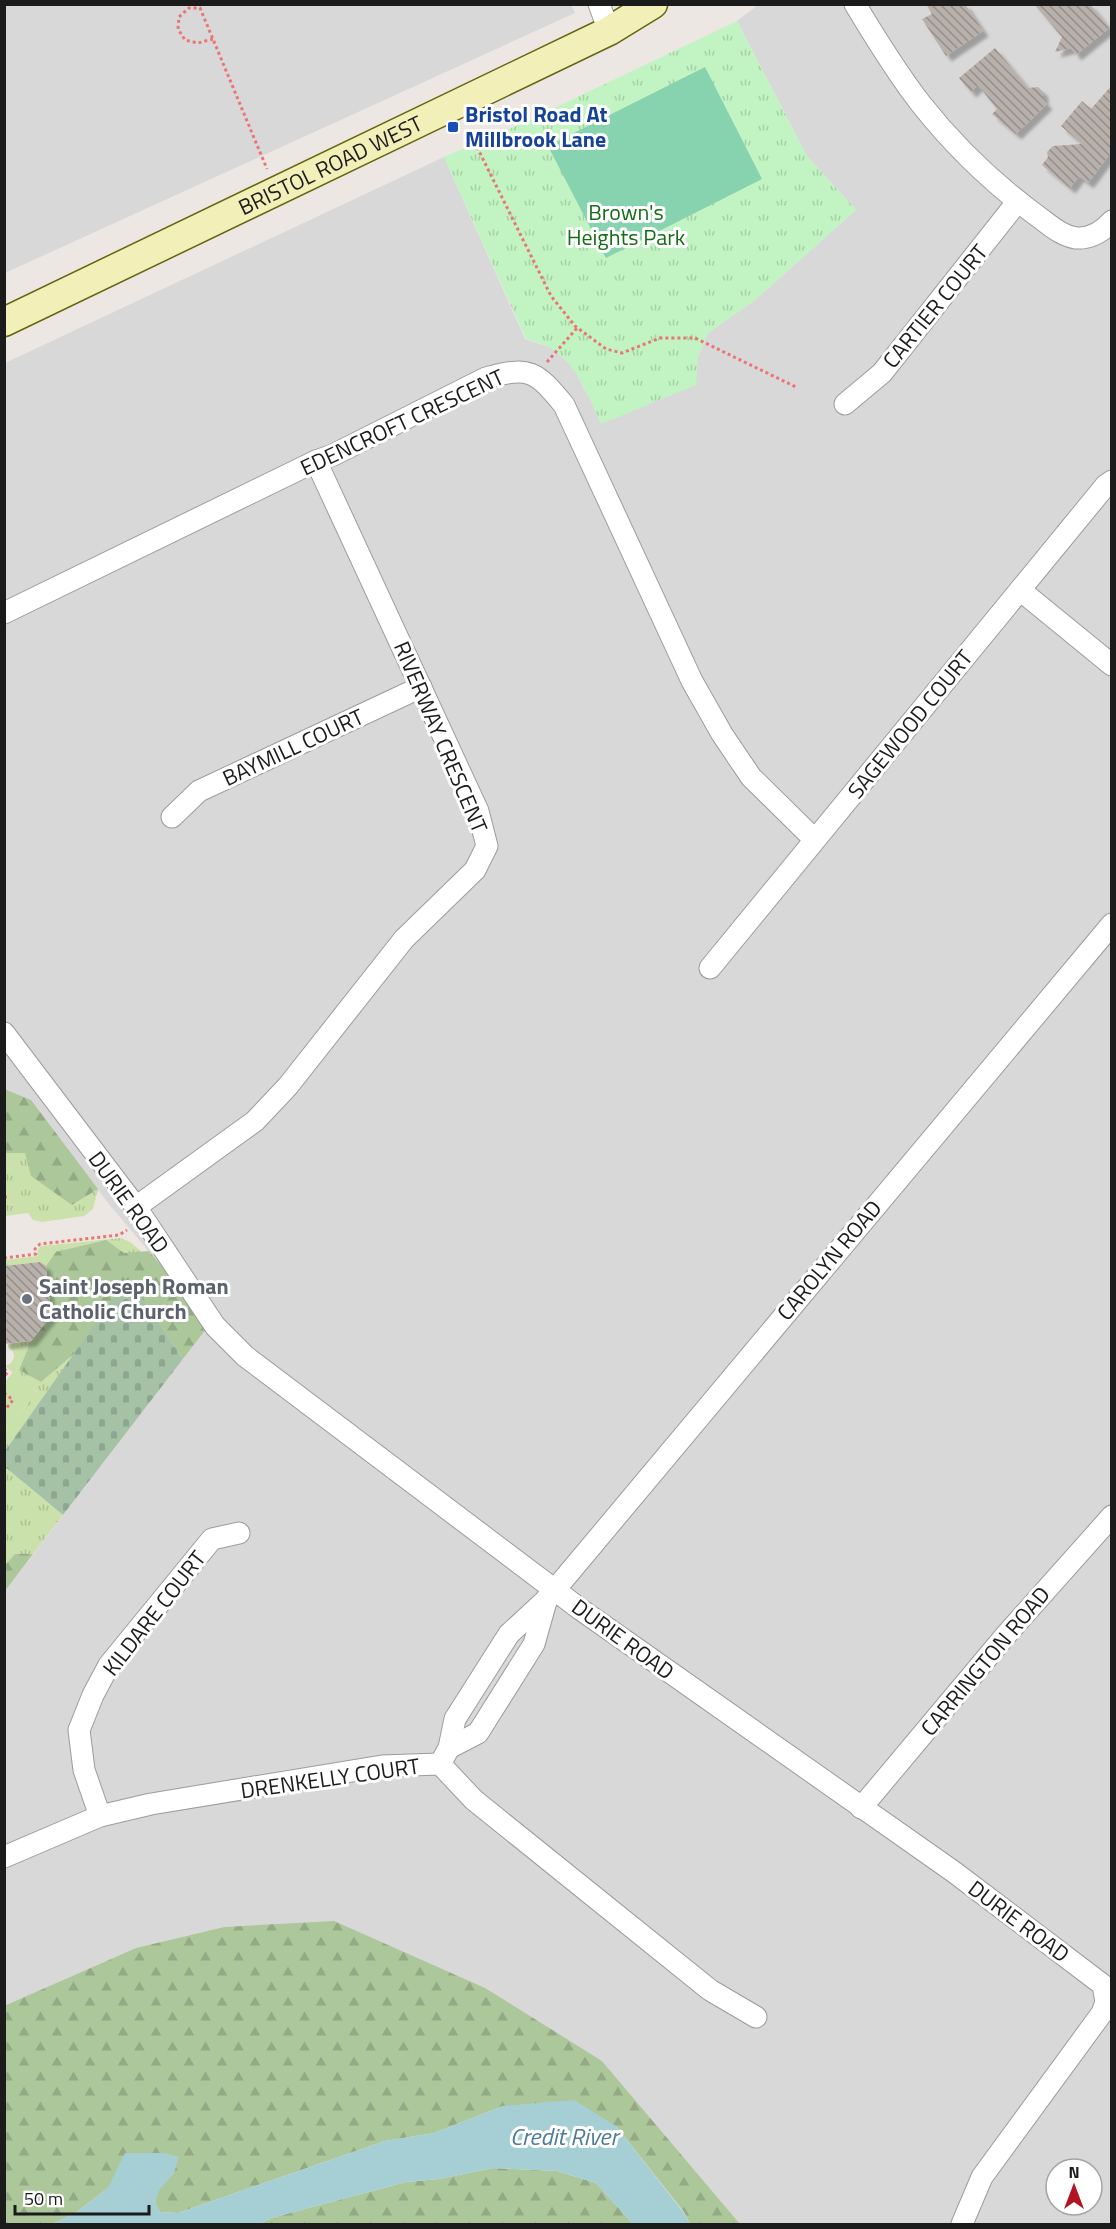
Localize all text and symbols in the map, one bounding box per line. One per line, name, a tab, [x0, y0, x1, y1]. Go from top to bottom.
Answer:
place label: Bristol Road At Millbrook Lane	[465, 97, 607, 156]
street label: BRISTOL ROAD WEST	[232, 106, 428, 224]
marker: Bristol Road At Millbrook Lane	[446, 120, 460, 134]
park label: Brown's Heights Park	[567, 195, 686, 254]
street label: CARTIER COURT	[874, 236, 996, 375]
street label: EDENCROFT CRESCENT	[294, 360, 510, 484]
street label: RIVERWAY CRESCENT	[385, 636, 497, 839]
street label: SAGEWOOD COURT	[839, 642, 981, 806]
street label: BAYMILL COURT	[217, 699, 370, 795]
street label: DURIE ROAD	[80, 1144, 178, 1260]
street label: CAROLYN ROAD	[768, 1192, 890, 1328]
place label: Saint Joseph Roman Catholic Church	[39, 1269, 229, 1328]
marker: Saint Joseph Roman Catholic Church	[20, 1292, 34, 1306]
street label: KILDARE COURT	[94, 1543, 214, 1683]
street label: CARRINGTON ROAD	[912, 1579, 1058, 1743]
street label: DURIE ROAD	[565, 1590, 681, 1688]
street label: DRENKELLY COURT	[238, 1749, 422, 1807]
street label: DURIE ROAD	[961, 1871, 1077, 1971]
water label: Credit River	[510, 2118, 621, 2154]
north arrow	[1044, 2157, 1104, 2217]
text: N	[1068, 2160, 1080, 2184]
scale bar	[15, 2178, 148, 2216]
text: 50 m	[24, 2185, 63, 2212]

